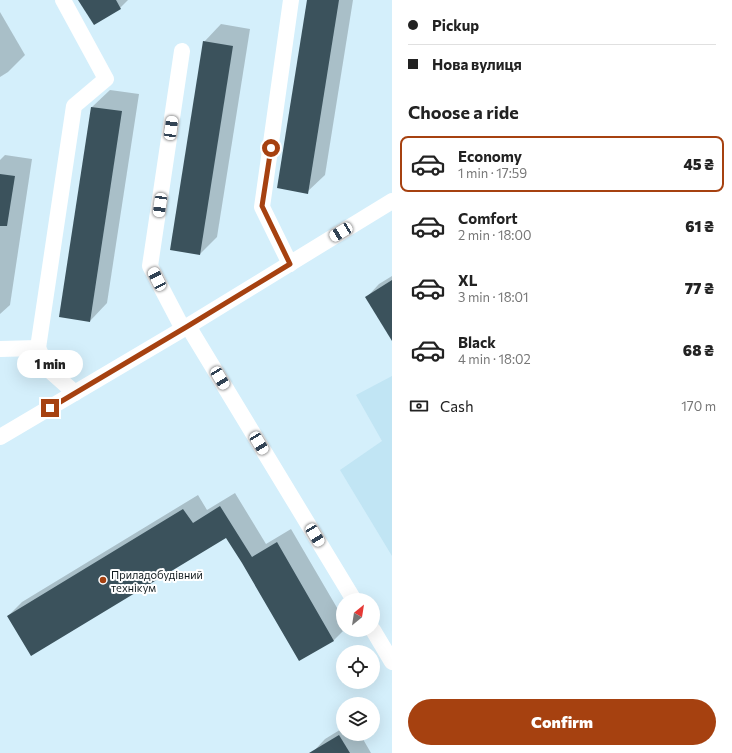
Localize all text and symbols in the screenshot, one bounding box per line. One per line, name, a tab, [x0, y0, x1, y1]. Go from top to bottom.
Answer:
text: Pickup	[432, 16, 479, 34]
text: Нова вулиця	[432, 55, 522, 73]
text: Choose a ride	[408, 101, 519, 123]
car	[163, 115, 179, 141]
route start	[262, 139, 280, 157]
icon: car	[410, 146, 446, 182]
text: Economy	[458, 147, 522, 165]
text: 45 ₴	[683, 155, 714, 173]
text: 1 min · 17:59	[458, 165, 527, 181]
car	[152, 192, 168, 218]
icon: car	[410, 208, 446, 244]
text: Comfort	[458, 209, 518, 227]
text: 61 ₴	[685, 217, 714, 235]
car	[328, 221, 354, 243]
text: 2 min · 18:00	[458, 227, 531, 243]
car	[146, 266, 168, 292]
icon: car	[410, 270, 446, 306]
text: XL	[458, 271, 477, 289]
text: 77 ₴	[685, 279, 714, 297]
text: 3 min · 18:01	[458, 289, 529, 305]
icon: car	[410, 332, 446, 368]
text: Black	[458, 333, 496, 351]
text: 68 ₴	[683, 341, 714, 359]
callout: 1 min	[17, 350, 83, 378]
text: 4 min · 18:02	[458, 351, 531, 367]
text: 1 min	[34, 356, 66, 372]
car	[209, 365, 231, 391]
icon: cash	[408, 395, 430, 417]
text: Cash	[440, 397, 474, 415]
text: 170 m	[681, 398, 716, 414]
route end	[41, 399, 59, 417]
car	[248, 430, 270, 456]
car	[304, 522, 326, 548]
place label: Приладобудівний технікум	[111, 568, 203, 594]
marker: Приладобудівний технікум	[98, 575, 108, 585]
north arrow	[336, 593, 380, 637]
map controls	[336, 593, 380, 741]
button: locate	[336, 645, 380, 689]
button: layers	[336, 697, 380, 741]
button: Confirm	[408, 699, 716, 745]

